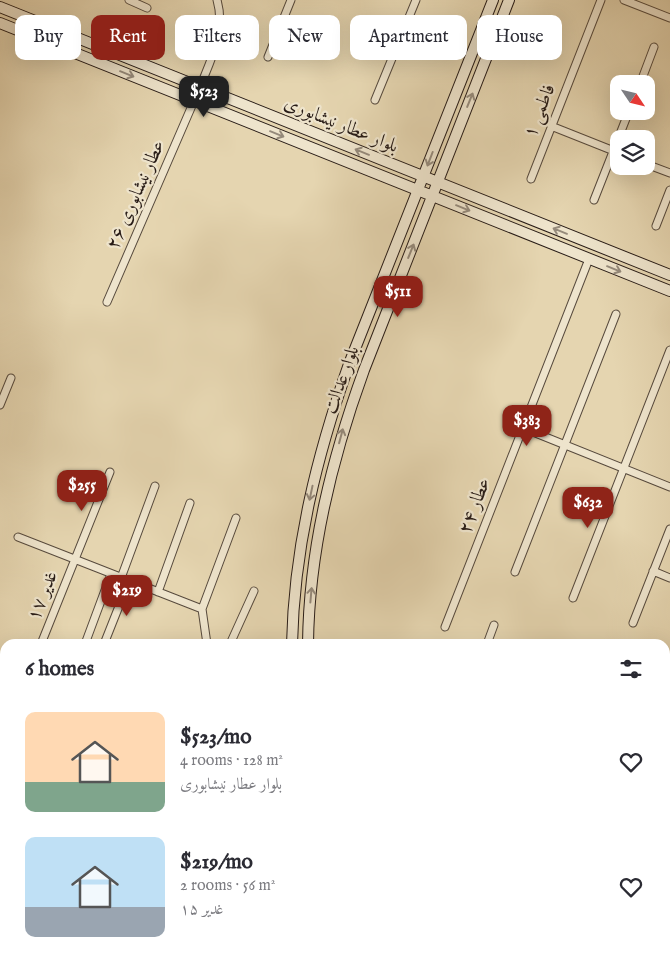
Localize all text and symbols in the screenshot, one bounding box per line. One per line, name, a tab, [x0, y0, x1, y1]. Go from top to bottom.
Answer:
chip: Buy	[15, 15, 81, 60]
chip: Rent	[91, 15, 165, 60]
chip: Filters	[175, 15, 259, 60]
chip: New	[269, 15, 340, 60]
chip: Apartment	[350, 15, 467, 60]
chip: House	[477, 15, 562, 60]
one-way arrow	[119, 70, 134, 79]
north arrow	[610, 75, 655, 120]
map controls	[610, 75, 655, 175]
pin: $523	[174, 76, 234, 118]
street label: فاطمی ۱	[518, 81, 562, 141]
text: $523	[190, 82, 218, 102]
street label: بلوار عطار نیشابوری	[280, 91, 402, 159]
one-way arrow	[466, 93, 475, 108]
one-way arrow	[269, 130, 285, 139]
button: layers	[610, 130, 655, 175]
street label: عطار نیشابوری ۲۶	[101, 137, 171, 253]
one-way arrow	[355, 147, 370, 156]
one-way arrow	[425, 151, 435, 166]
one-way arrow	[455, 204, 471, 213]
one-way arrow	[553, 226, 568, 235]
one-way arrow	[406, 244, 416, 259]
one-way arrow	[606, 264, 621, 274]
pin: $511	[368, 276, 428, 318]
text: $511	[385, 282, 411, 302]
street label: بلوار عدالت	[319, 343, 365, 417]
pin: $383	[497, 404, 557, 447]
text: $383	[513, 411, 541, 431]
one-way arrow	[337, 428, 347, 444]
pin: $255	[52, 470, 112, 512]
street label: عطار ۲۴	[453, 475, 497, 537]
text: $255	[68, 476, 96, 496]
one-way arrow	[306, 485, 315, 501]
pin: $632	[558, 486, 618, 529]
text: $632	[573, 493, 603, 513]
street label: غدیر ۱۷	[22, 568, 64, 624]
pin: $219	[97, 574, 157, 617]
text: $219	[112, 581, 142, 601]
one-way arrow	[306, 587, 315, 603]
icon: filters	[617, 655, 645, 683]
text: 6 homes	[25, 656, 94, 683]
text: $523/mo	[180, 724, 251, 751]
icon: home	[65, 732, 125, 792]
icon: heart	[617, 748, 645, 776]
text: 4 rooms · 128 m²	[180, 751, 283, 771]
text: بلوار عطار نیشابوری	[180, 775, 282, 795]
text: $219/mo	[180, 849, 253, 876]
icon: home	[65, 857, 125, 917]
icon: heart	[617, 873, 645, 901]
text: 2 rooms · 56 m²	[180, 876, 275, 896]
text: غدیر ۱۵	[180, 900, 224, 920]

